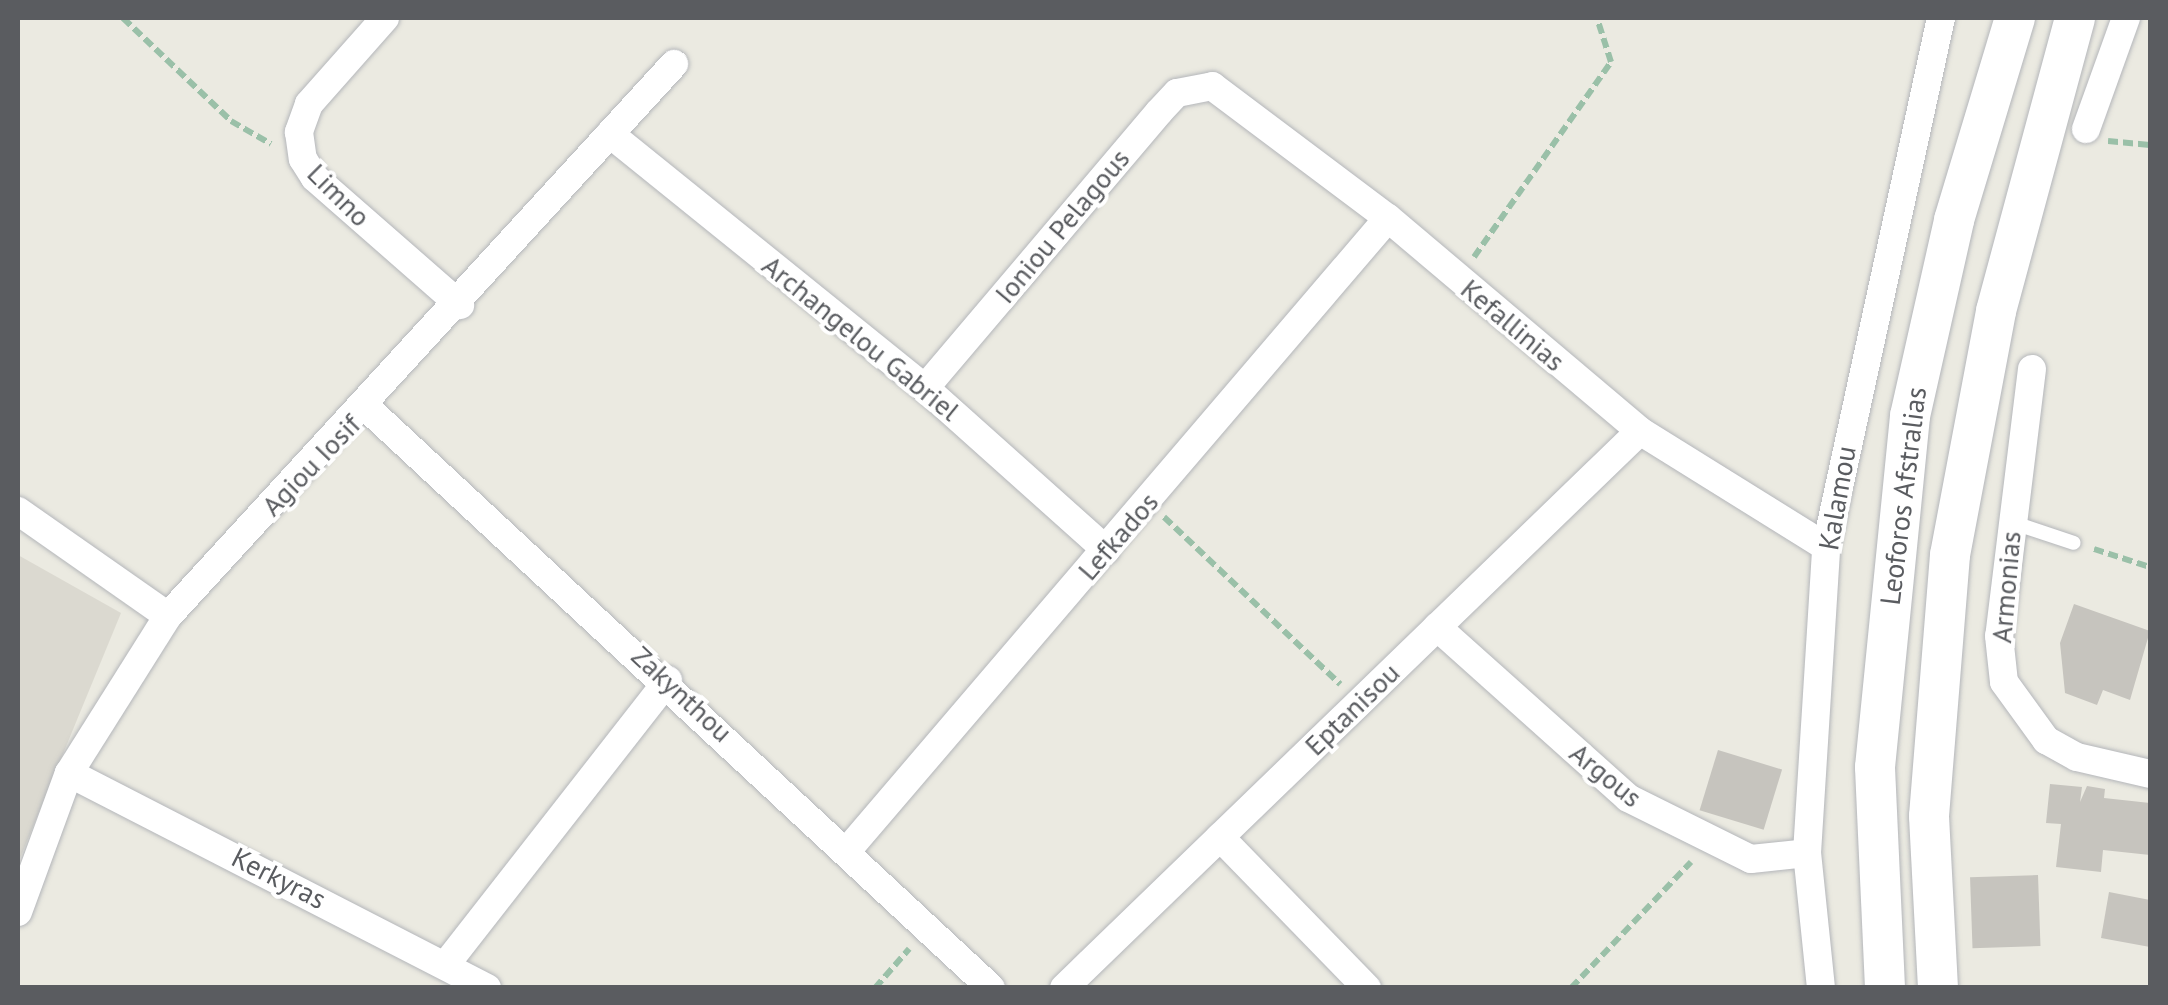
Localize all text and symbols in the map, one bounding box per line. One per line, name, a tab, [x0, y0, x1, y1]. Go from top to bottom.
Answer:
street label: Ioniou Pelagous	[988, 142, 1136, 310]
street label: Limno	[301, 157, 377, 233]
street label: Archangelou Gabriel	[756, 248, 966, 428]
street label: Kefallinias	[1454, 272, 1572, 378]
street label: Leoforos Afstralias	[1873, 385, 1933, 607]
street label: Agiou Iosif	[255, 407, 367, 523]
street label: Kalamou	[1811, 443, 1863, 553]
street label: Lefkados	[1071, 485, 1165, 587]
street label: Armonias	[1984, 530, 2028, 644]
street label: Zakynthou	[625, 639, 739, 749]
street label: Eptanisou	[1298, 656, 1406, 762]
street label: Argous	[1563, 736, 1649, 814]
street label: Kerkyras	[226, 840, 332, 916]

